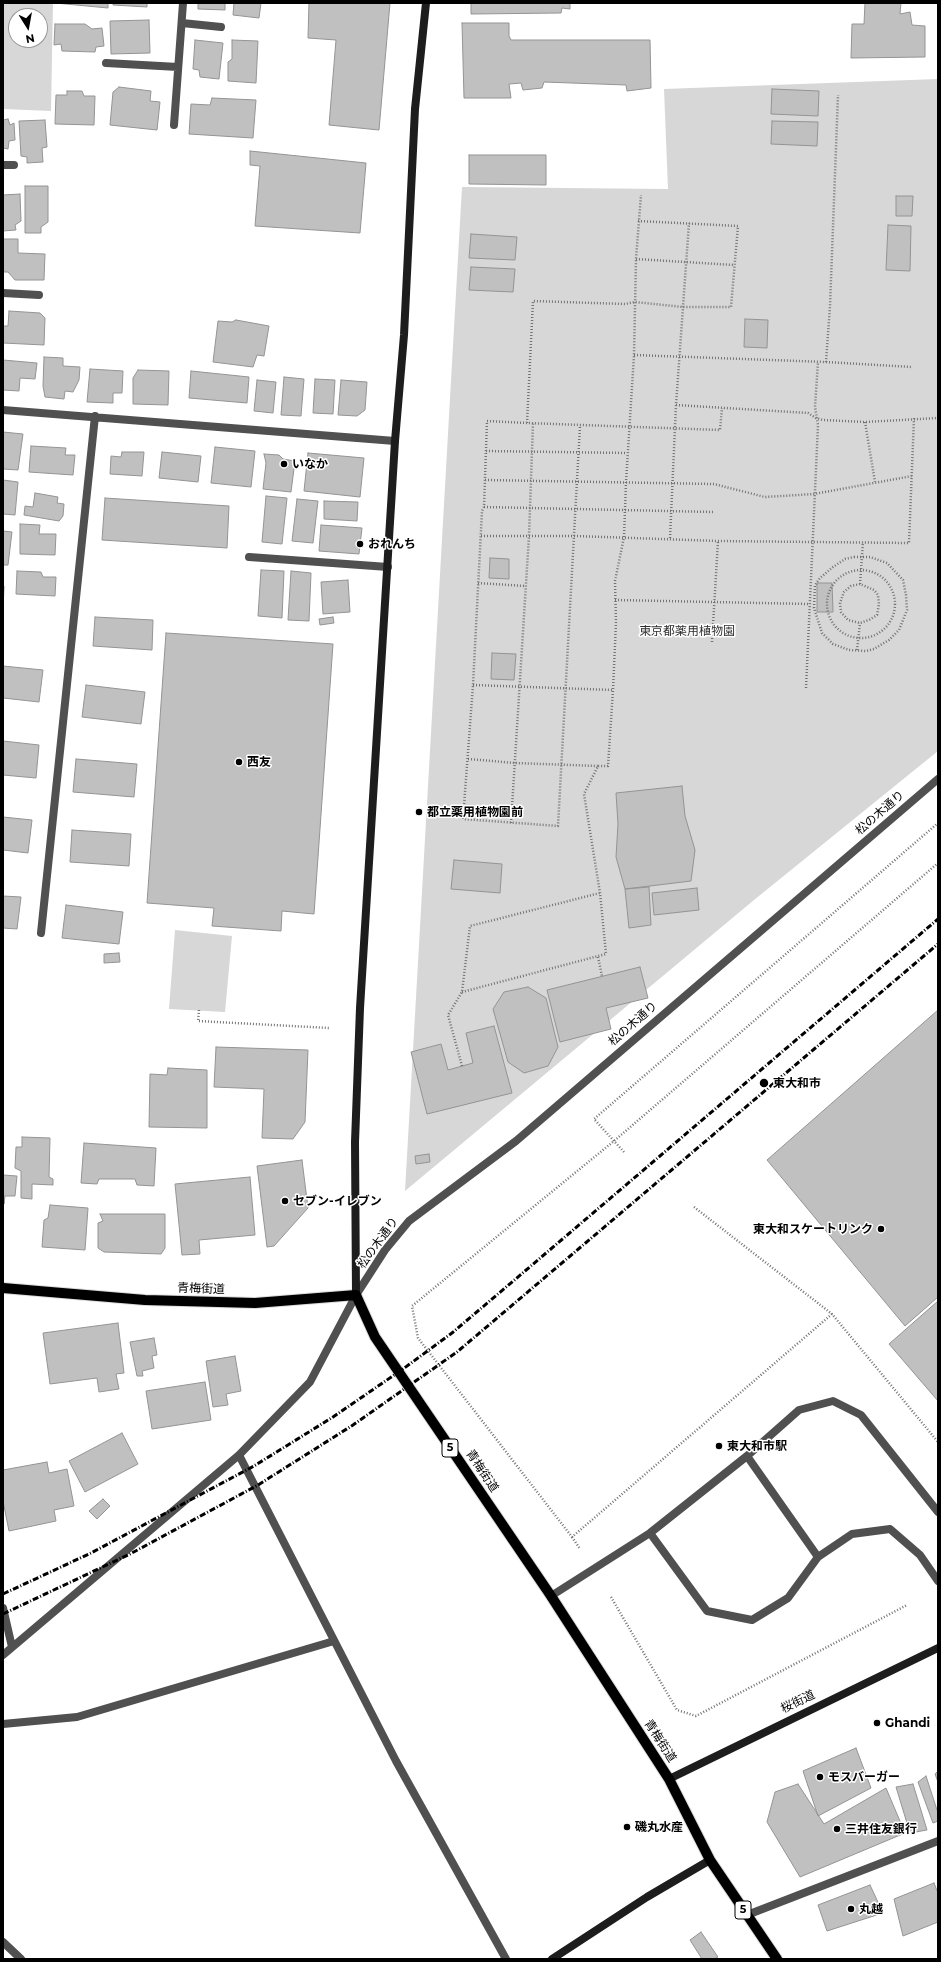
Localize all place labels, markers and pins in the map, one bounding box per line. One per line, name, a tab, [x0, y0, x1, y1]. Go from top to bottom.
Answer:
place label: いなか	[292, 457, 328, 471]
marker: いなか	[279, 459, 289, 469]
place label: おれんち	[368, 537, 416, 551]
marker: おれんち	[355, 539, 365, 549]
place label: 西友	[247, 755, 271, 769]
marker: 西友	[234, 757, 244, 767]
place label: 都立薬用植物園前	[427, 805, 523, 819]
marker: 都立薬用植物園前	[414, 807, 424, 817]
place label: 東大和市	[773, 1076, 821, 1090]
marker: 東大和市	[758, 1077, 770, 1089]
place label: セブン-イレブン	[293, 1194, 382, 1208]
marker: セブン-イレブン	[280, 1196, 290, 1206]
place label: 東大和スケートリンク	[753, 1222, 873, 1236]
marker: 東大和スケートリンク	[876, 1224, 886, 1234]
place label: 東大和市駅	[727, 1439, 787, 1453]
marker: 東大和市駅	[714, 1441, 724, 1451]
place label: Ghandi	[885, 1716, 930, 1730]
marker: Ghandi	[872, 1718, 882, 1728]
place label: モスバーガー	[828, 1770, 900, 1784]
marker: モスバーガー	[815, 1772, 825, 1782]
place label: 磯丸水産	[635, 1820, 683, 1834]
marker: 磯丸水産	[622, 1822, 632, 1832]
place label: 三井住友銀行	[845, 1822, 917, 1836]
marker: 三井住友銀行	[832, 1824, 842, 1834]
place label: 丸越	[859, 1902, 883, 1916]
marker: 丸越	[846, 1904, 856, 1914]

